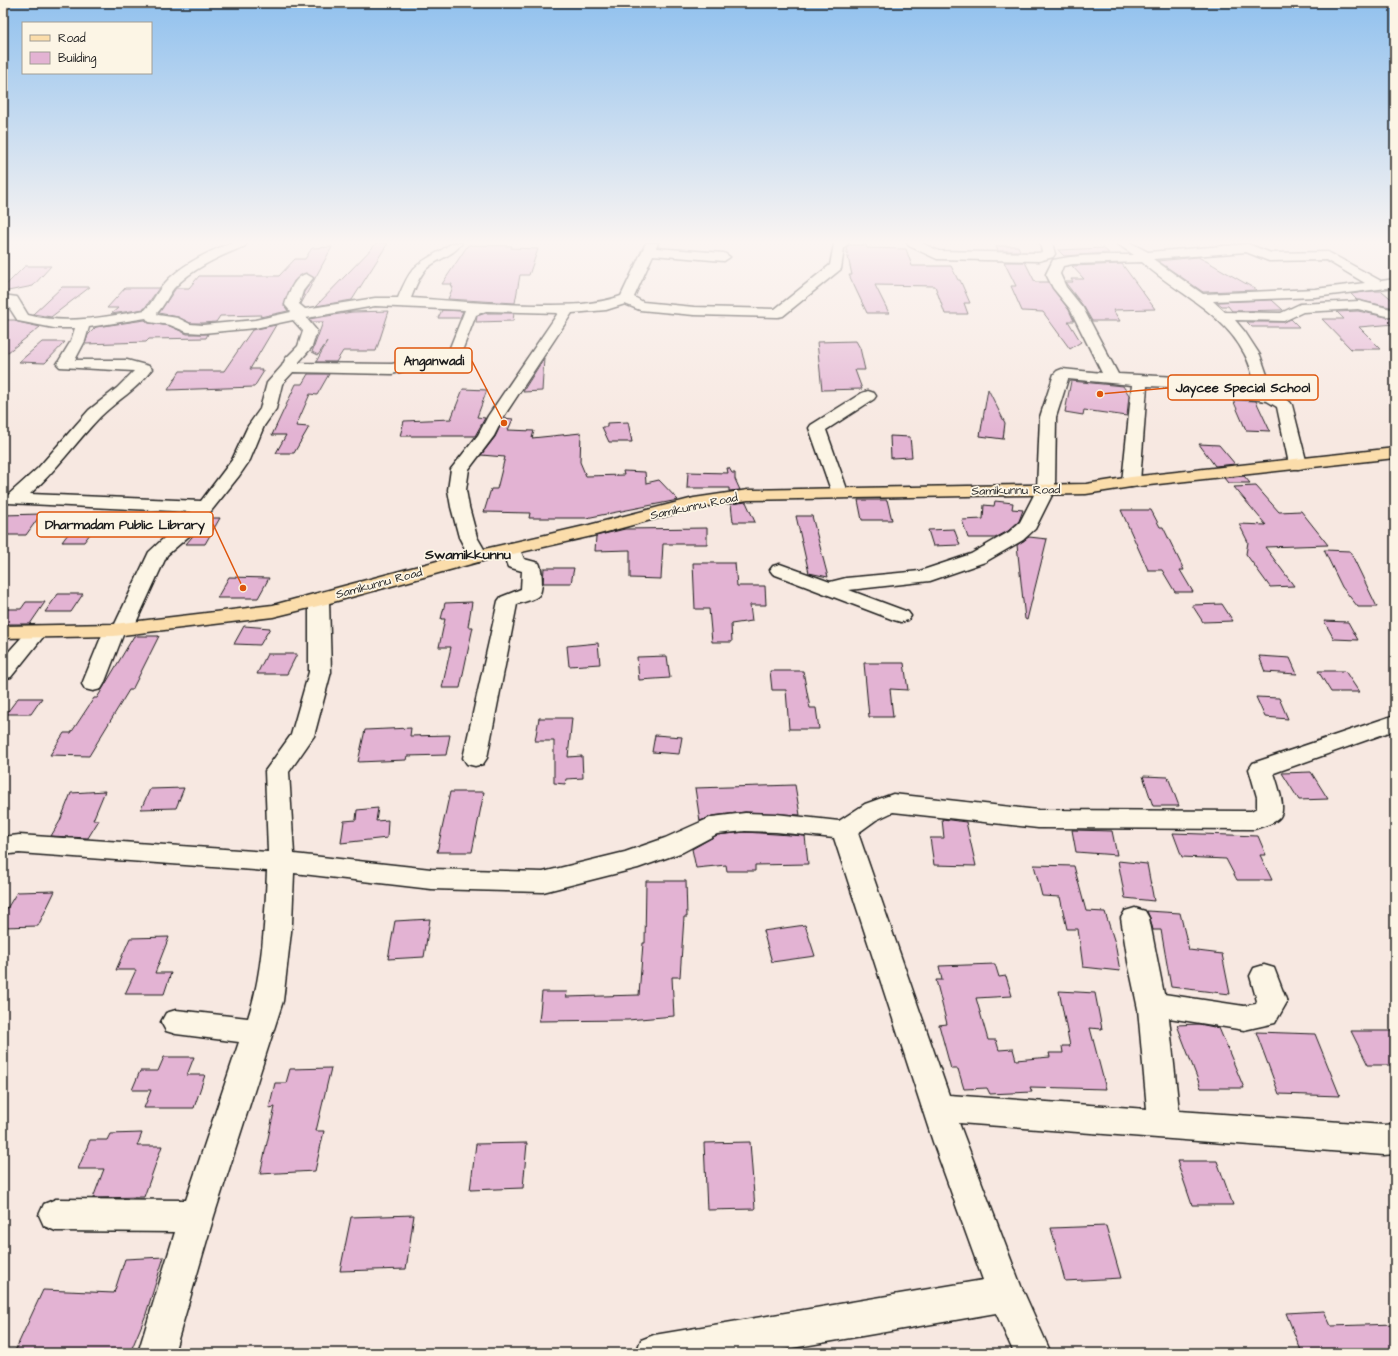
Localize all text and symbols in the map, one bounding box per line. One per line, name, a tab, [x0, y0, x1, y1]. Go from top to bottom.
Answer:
legend	[22, 22, 152, 74]
text: Road	[58, 30, 86, 47]
text: Building	[58, 50, 96, 68]
callout: Anganwadi	[395, 348, 472, 373]
text: Anganwadi	[404, 352, 465, 372]
callout: Jaycee Special School	[1168, 375, 1318, 400]
text: Jaycee Special School	[1175, 379, 1310, 398]
street label: Samikunnu Road	[971, 481, 1061, 500]
street label: Samikunnu Road	[649, 489, 739, 524]
callout: Dharmadam Public Library	[37, 512, 213, 537]
text: Dharmadam Public Library	[45, 516, 206, 535]
district label: Swamikkunnu	[424, 545, 511, 565]
street label: Samikunnu Road	[334, 564, 424, 603]

